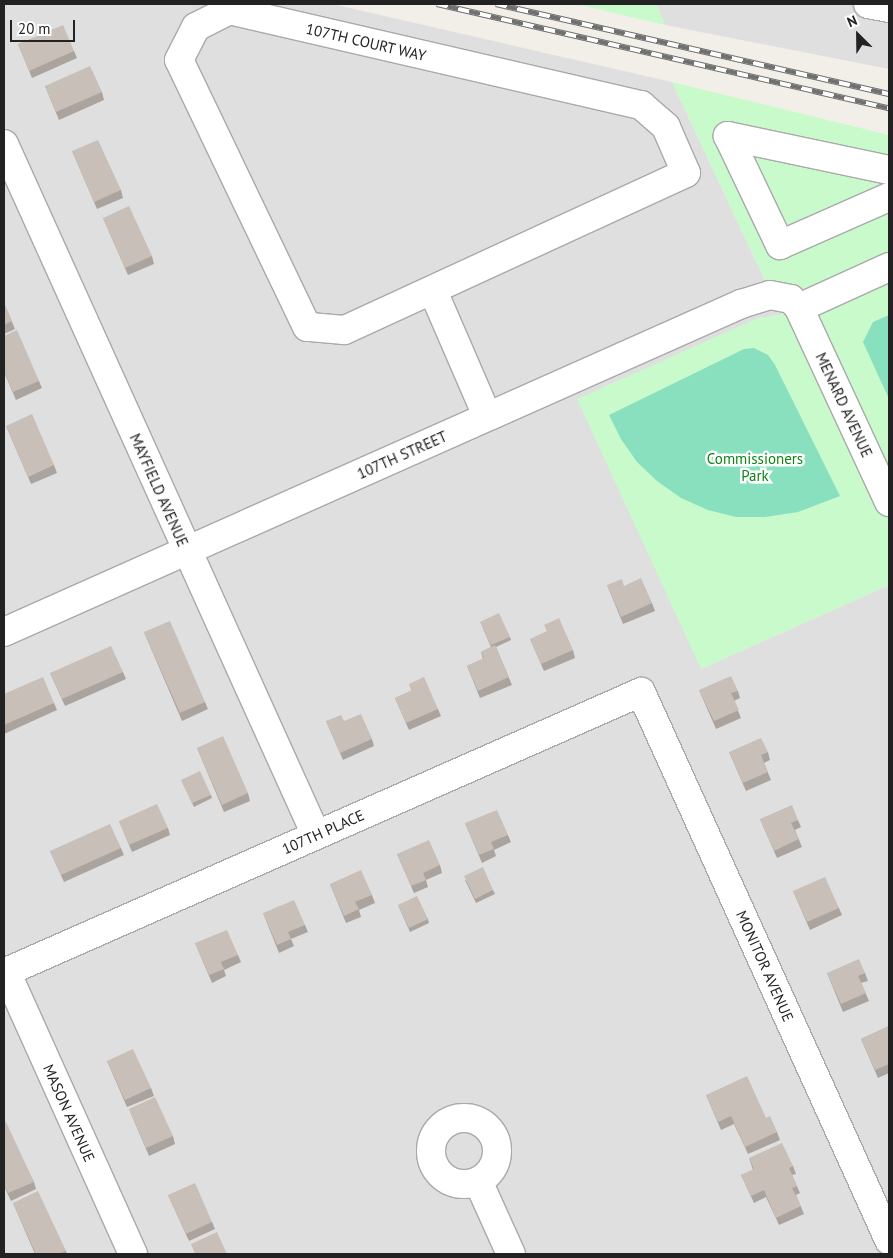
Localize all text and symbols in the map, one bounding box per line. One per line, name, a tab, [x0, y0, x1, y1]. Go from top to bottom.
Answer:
scale bar	[12, 10, 78, 42]
north arrow	[833, 10, 883, 60]
text: N	[844, 11, 860, 31]
text: 20 m	[18, 19, 51, 38]
street label: 107TH COURT WAY	[304, 19, 428, 65]
street label: MENARD AVENUE	[812, 349, 876, 461]
street label: 107TH STREET	[354, 427, 450, 483]
street label: MAYFIELD AVENUE	[126, 430, 192, 550]
park label: Commissioners Park	[707, 449, 803, 484]
street label: 107TH PLACE	[279, 806, 367, 858]
street label: MONITOR AVENUE	[732, 908, 798, 1024]
street label: MASON AVENUE	[39, 1061, 99, 1165]

